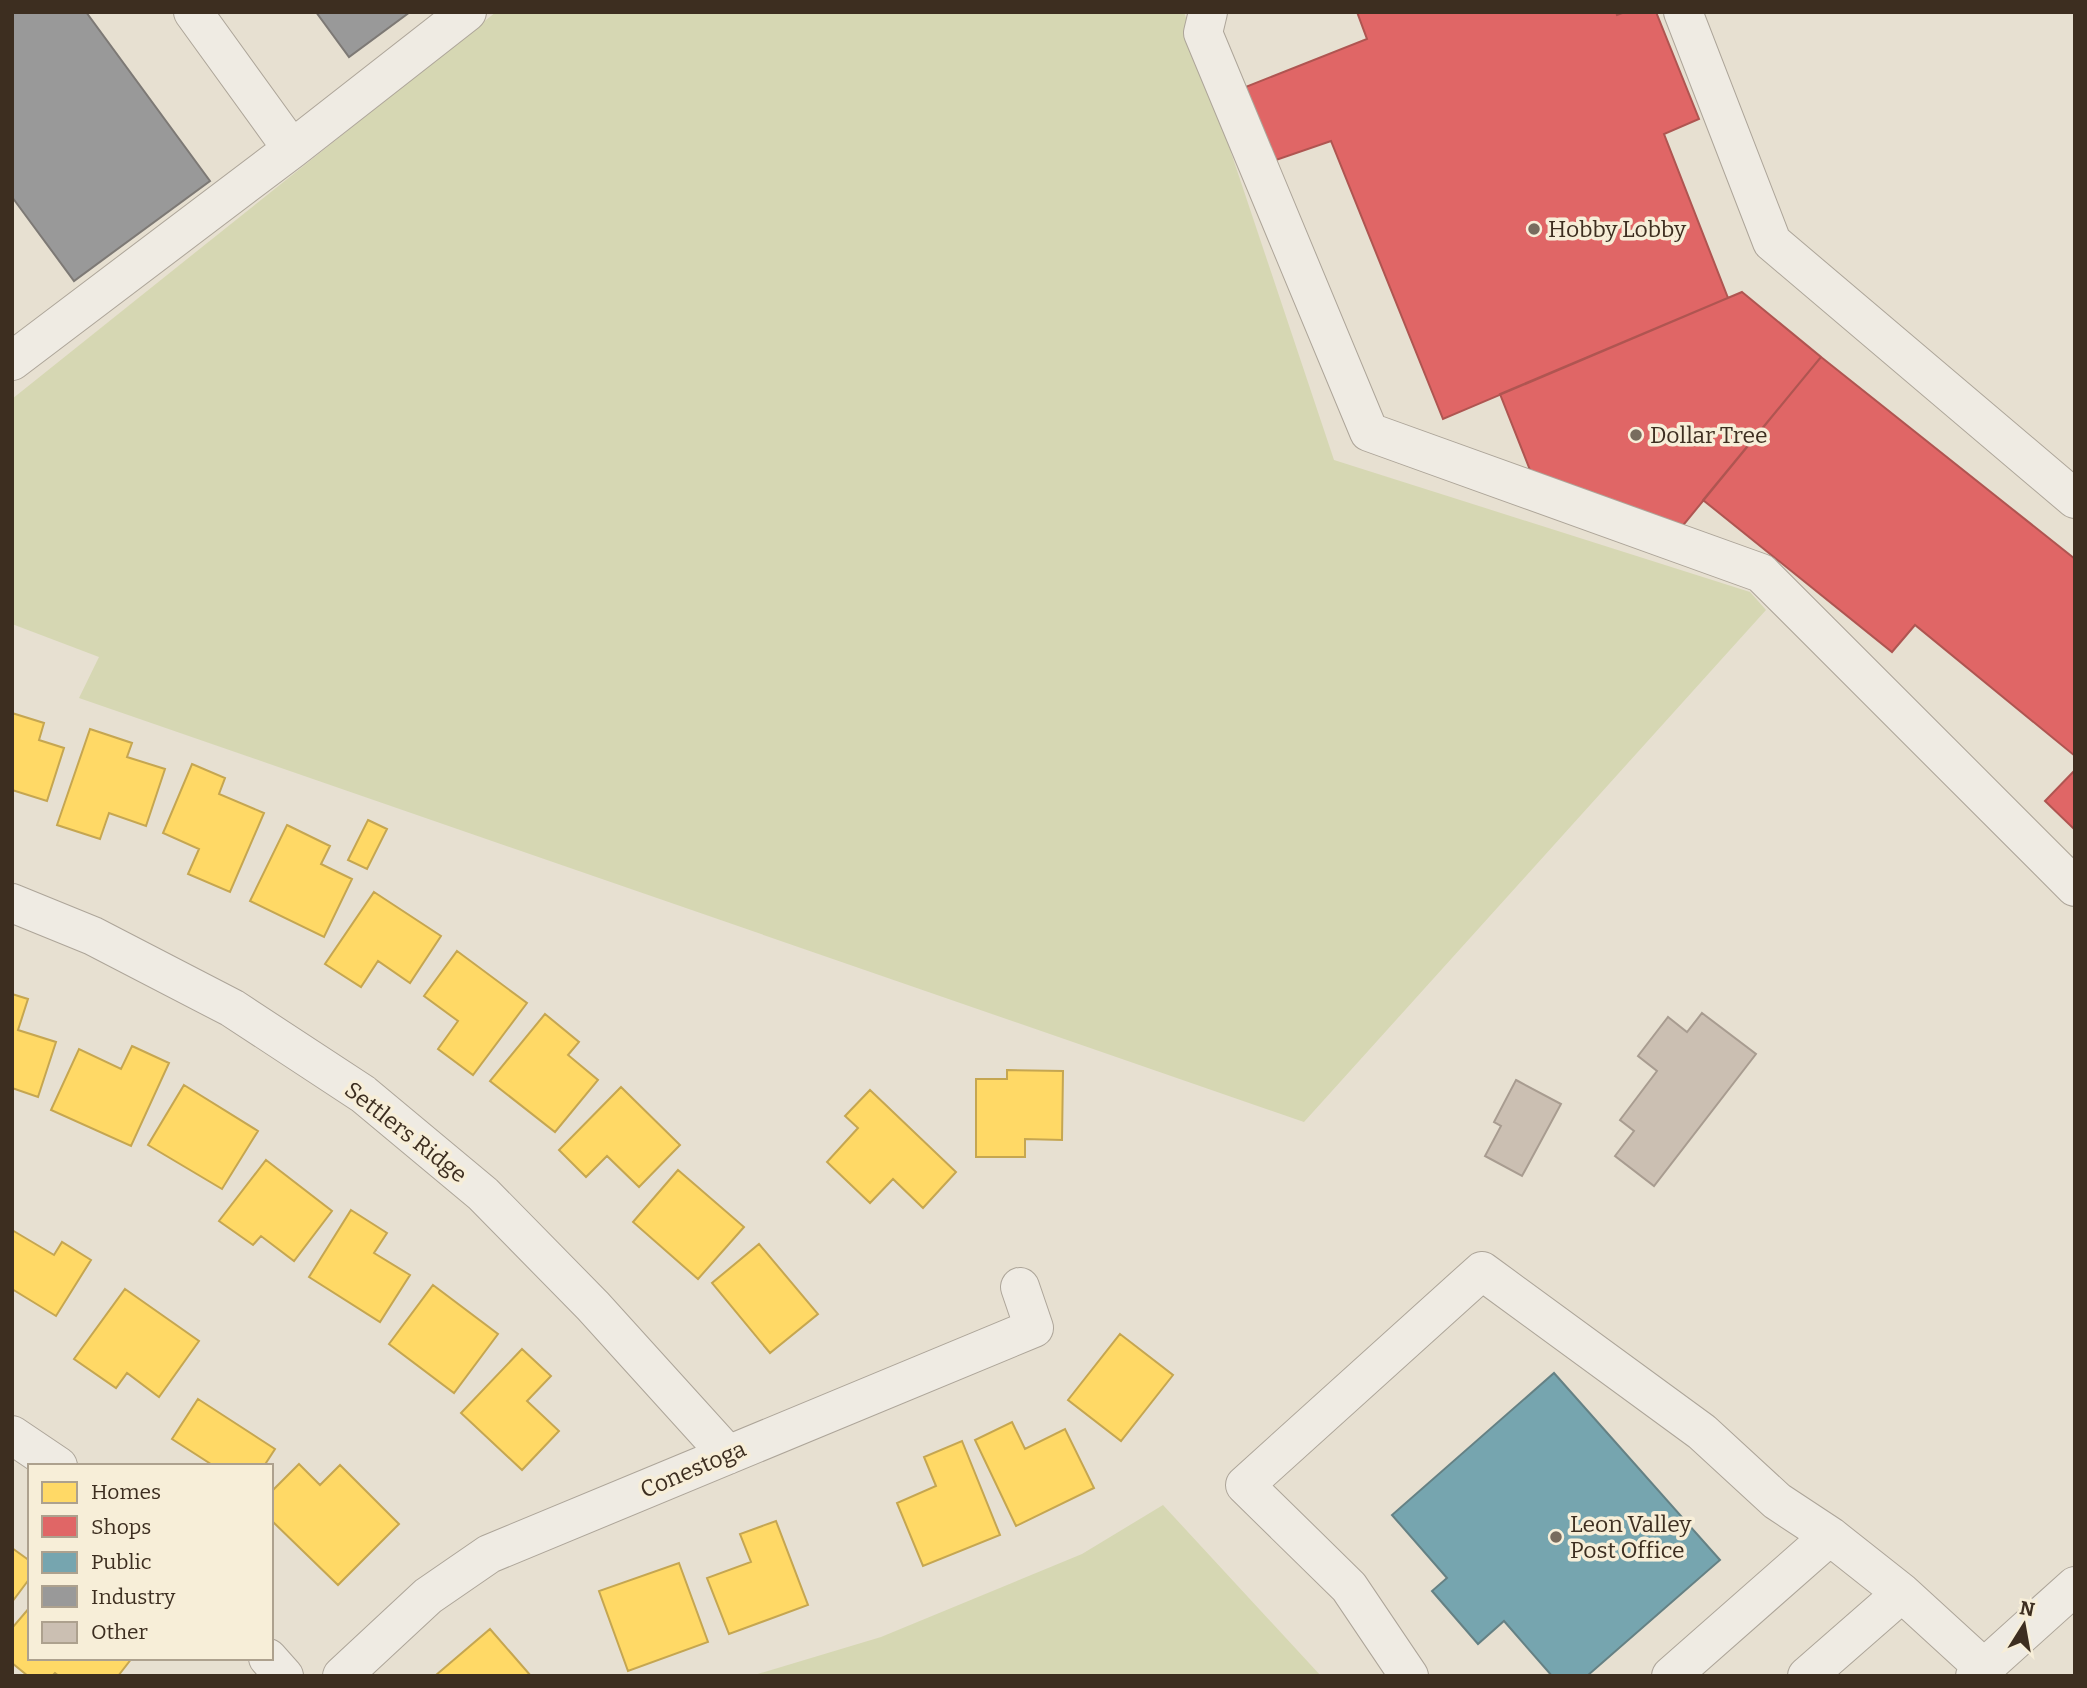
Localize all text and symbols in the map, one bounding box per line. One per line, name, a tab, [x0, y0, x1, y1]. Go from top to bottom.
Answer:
place label: Hobby Lobby	[1548, 215, 1687, 243]
marker: Hobby Lobby	[1526, 221, 1542, 237]
place label: Dollar Tree	[1650, 421, 1768, 449]
marker: Dollar Tree	[1628, 427, 1644, 443]
street label: Settlers Ridge	[339, 1076, 473, 1188]
street label: Conestoga	[636, 1434, 750, 1504]
legend	[28, 1464, 273, 1660]
text: Homes	[91, 1479, 161, 1505]
place label: Leon Valley Post Office	[1570, 1510, 1692, 1564]
text: Shops	[91, 1514, 151, 1540]
marker: Leon Valley Post Office	[1548, 1529, 1564, 1545]
text: Public	[91, 1549, 152, 1575]
text: Industry	[91, 1584, 176, 1610]
north arrow	[1989, 1590, 2059, 1660]
text: N	[2018, 1596, 2037, 1622]
text: Other	[91, 1619, 148, 1645]

